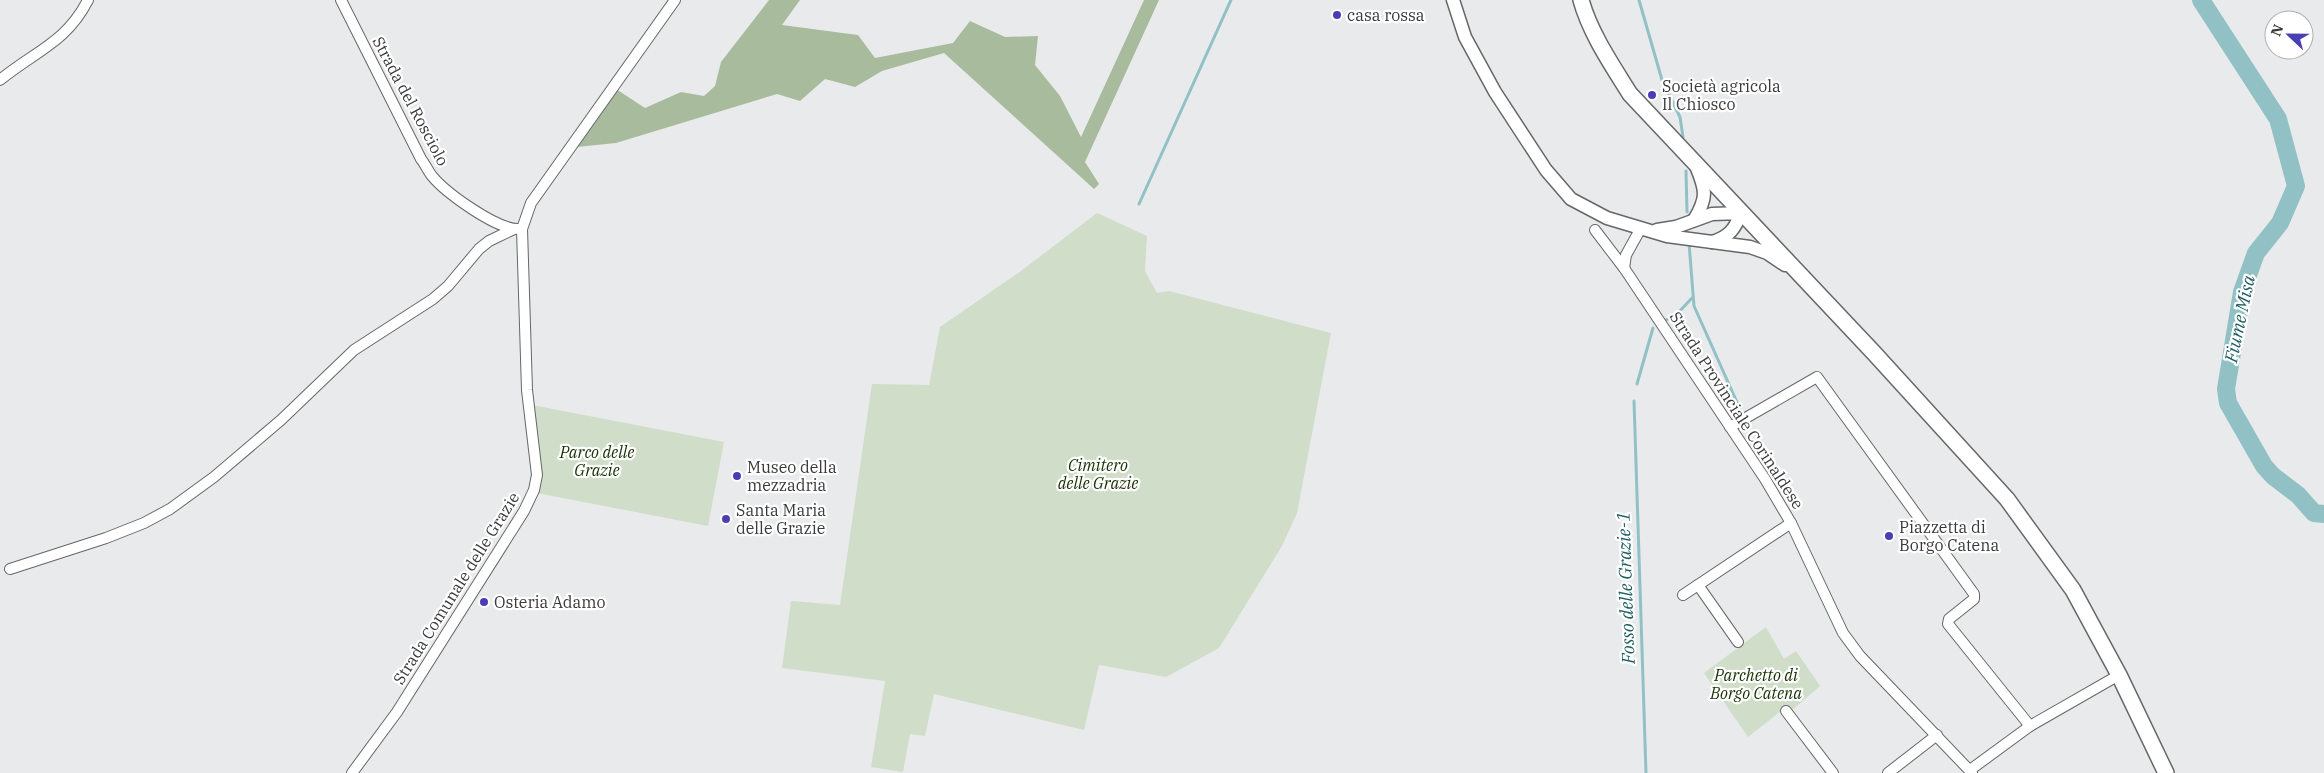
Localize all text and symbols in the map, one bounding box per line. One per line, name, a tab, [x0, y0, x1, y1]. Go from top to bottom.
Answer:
place label: casa rossa	[1347, 5, 1425, 25]
marker: casa rossa	[1331, 9, 1343, 21]
north arrow	[2264, 10, 2314, 60]
text: N	[2267, 22, 2287, 39]
street label: Strada del Rosciolo	[369, 33, 453, 169]
place label: Società agricola Il Chiosco	[1662, 76, 1781, 114]
marker: Società agricola Il Chiosco	[1646, 89, 1658, 101]
water label: Fiume Misa	[2219, 273, 2260, 366]
street label: Strada Provinciale Corinaldese	[1666, 307, 1808, 513]
park label: Parco delle Grazie	[559, 442, 634, 480]
park label: Cimitero delle Grazie	[1058, 455, 1138, 493]
place label: Museo della mezzadria	[747, 457, 837, 495]
marker: Museo della mezzadria	[731, 470, 743, 482]
street label: Strada Comunale delle Grazie	[388, 488, 524, 688]
place label: Santa Maria delle Grazie	[736, 500, 826, 538]
water label: Fosso delle Grazie-1	[1611, 512, 1640, 665]
marker: Santa Maria delle Grazie	[720, 513, 732, 525]
place label: Piazzetta di Borgo Catena	[1899, 517, 1999, 555]
marker: Piazzetta di Borgo Catena	[1883, 530, 1895, 542]
place label: Osteria Adamo	[494, 592, 606, 612]
marker: Osteria Adamo	[478, 596, 490, 608]
park label: Parchetto di Borgo Catena	[1709, 665, 1802, 703]

